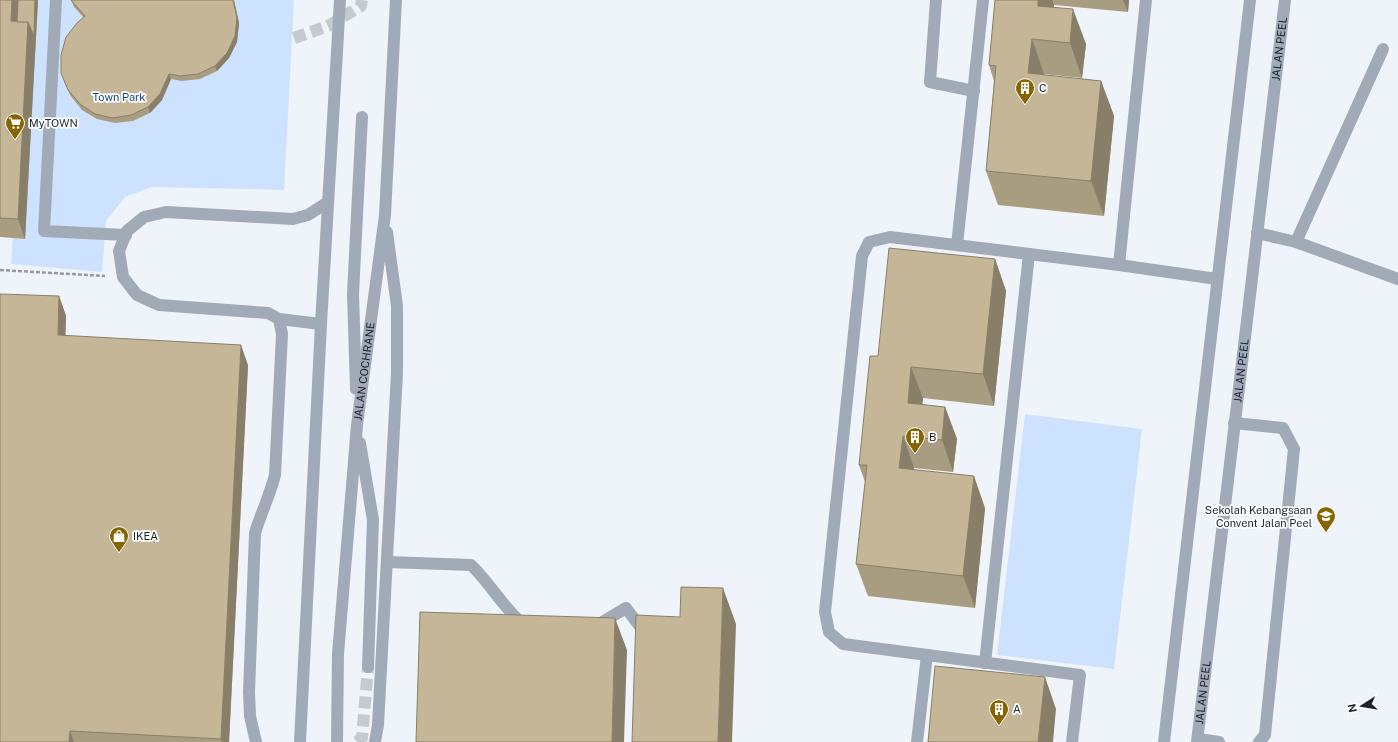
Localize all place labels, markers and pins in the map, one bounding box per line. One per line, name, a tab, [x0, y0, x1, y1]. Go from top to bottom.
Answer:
building icon: C	[1014, 77, 1036, 105]
place label: C	[1039, 82, 1047, 94]
supermarket icon: MyTOWN	[4, 112, 26, 140]
place label: MyTOWN	[29, 117, 78, 129]
building icon: B	[904, 426, 926, 454]
place label: B	[929, 431, 936, 443]
place label: Sekolah Kebangsaan Convent Jalan Peel	[1205, 504, 1312, 529]
school or university icon: Sekolah Kebangsaan Convent Jalan Peel	[1315, 505, 1337, 533]
shop icon: IKEA	[108, 525, 130, 553]
place label: IKEA	[133, 530, 158, 542]
building icon: A	[988, 698, 1010, 726]
place label: A	[1013, 703, 1021, 715]

